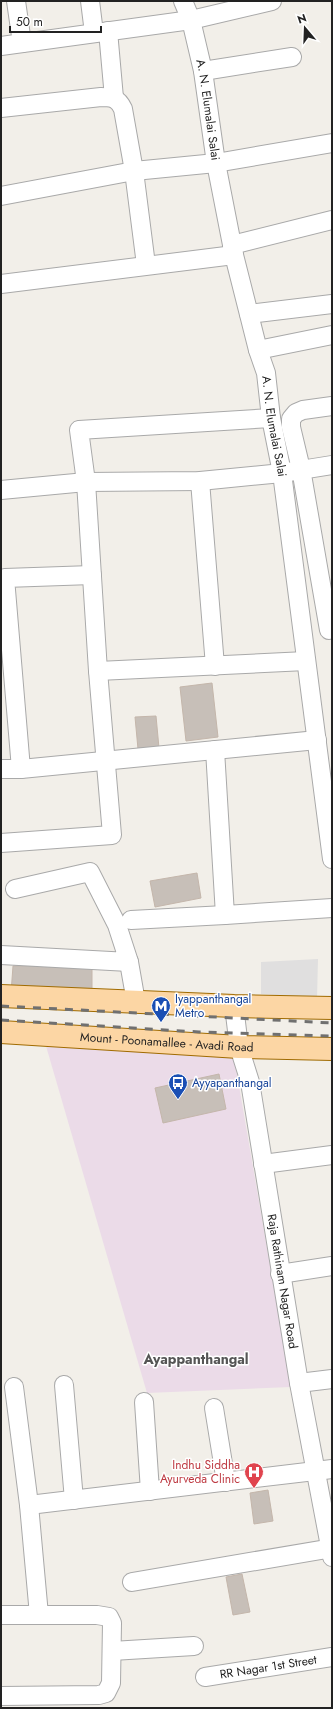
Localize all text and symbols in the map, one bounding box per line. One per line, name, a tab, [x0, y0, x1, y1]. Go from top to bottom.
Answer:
scale bar	[10, 8, 101, 34]
north arrow	[285, 8, 325, 48]
text: N	[295, 10, 308, 28]
text: 50 m	[16, 13, 43, 31]
street label: A. N. Elumalai Salai	[191, 57, 225, 161]
street label: A. N. Elumalai Salai	[257, 375, 291, 478]
place label: Iyappanthangal Metro	[175, 990, 251, 1022]
metro station icon: Iyappanthangal Metro	[150, 995, 172, 1023]
street label: Mount - Poonamallee - Avadi Road	[79, 1028, 254, 1056]
bus stop icon: Ayyapanthangal	[167, 1072, 189, 1100]
place label: Ayyapanthangal	[192, 1074, 272, 1092]
street label: Raja Rathinam Nagar Road	[263, 1213, 302, 1350]
district label: Ayappanthangal	[142, 1349, 249, 1369]
place label: Indhu Siddha Ayurveda Clinic	[160, 1456, 240, 1488]
hospital icon: Indhu Siddha Ayurveda Clinic	[243, 1461, 265, 1489]
street label: RR Nagar 1st Street	[218, 1651, 318, 1684]

